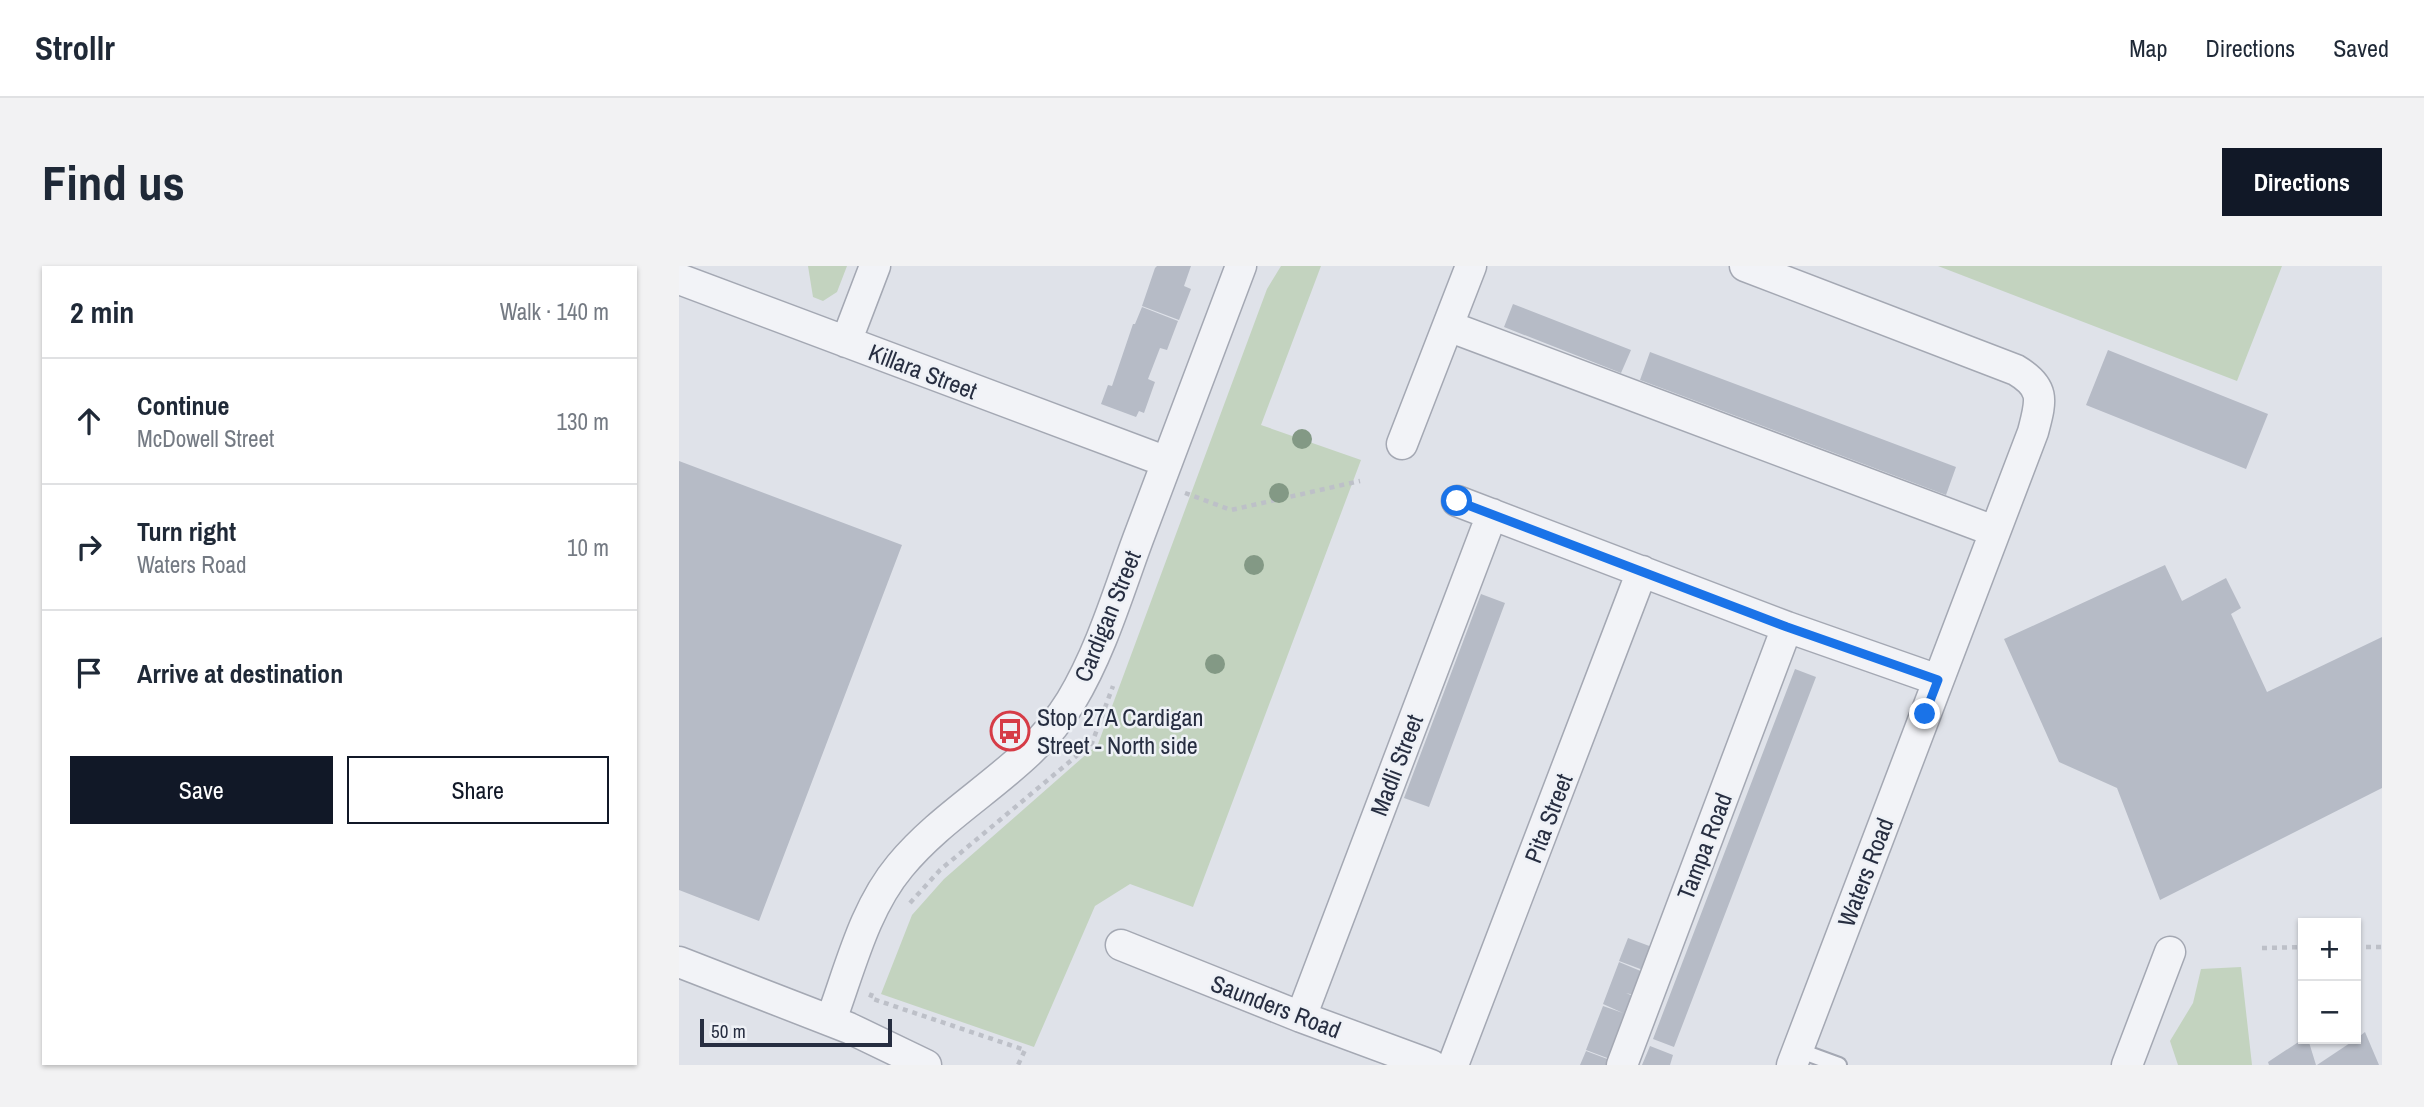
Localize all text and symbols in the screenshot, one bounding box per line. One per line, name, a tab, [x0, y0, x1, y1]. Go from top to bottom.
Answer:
text: Strollr	[35, 26, 115, 70]
text: Map	[2129, 32, 2167, 64]
text: Directions	[2205, 32, 2295, 64]
text: Saved	[2333, 32, 2389, 64]
button: Directions	[2222, 148, 2382, 216]
text: Find us	[42, 149, 185, 215]
text: 2 min	[70, 292, 134, 332]
text: Walk · 140 m	[500, 296, 609, 327]
street label: Killara Street	[864, 336, 982, 407]
text: Continue	[137, 388, 229, 423]
icon: ahead	[70, 402, 108, 440]
text: 130 m	[557, 406, 609, 437]
text: McDowell Street	[137, 423, 274, 454]
route start	[1441, 485, 1472, 516]
text: Turn right	[137, 514, 236, 549]
icon: right	[70, 528, 108, 566]
text: 10 m	[567, 532, 609, 563]
street label: Cardigan Street	[1066, 545, 1148, 686]
text: Waters Road	[137, 549, 246, 580]
icon: arrive	[70, 654, 108, 692]
text: Arrive at destination	[137, 656, 343, 691]
route end	[1909, 698, 1940, 729]
place label: Stop 27A Cardigan Street - North side	[1037, 701, 1203, 761]
street label: Madli Street	[1362, 709, 1430, 820]
bus stop icon: Stop 27A Cardigan Street - North side	[989, 710, 1031, 752]
button: Save	[70, 756, 333, 824]
button: Share	[347, 756, 609, 824]
street label: Pita Street	[1516, 768, 1580, 867]
street label: Tampa Road	[1669, 788, 1739, 904]
street label: Waters Road	[1830, 813, 1900, 931]
map controls	[2298, 918, 2361, 1044]
button: +	[2298, 918, 2361, 981]
street label: Saunders Road	[1206, 967, 1346, 1045]
button: −	[2298, 981, 2361, 1044]
scale bar	[700, 1016, 893, 1048]
text: 50 m	[711, 1018, 746, 1044]

